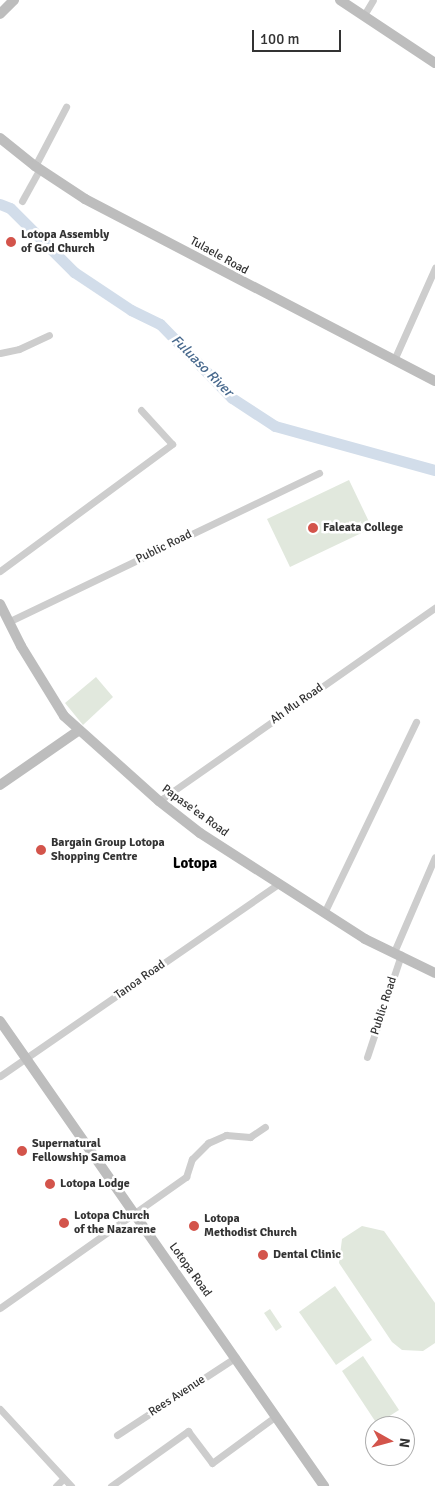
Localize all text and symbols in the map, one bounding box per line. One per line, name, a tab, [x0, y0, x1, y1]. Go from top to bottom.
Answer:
scale bar	[255, 20, 344, 52]
text: 100 m	[260, 30, 300, 48]
place label: Lotopa Assembly of God Church	[21, 228, 109, 256]
street label: Tulaele Road	[187, 234, 251, 278]
marker: Lotopa Assembly of God Church	[5, 236, 17, 248]
water label: Fuluaso River	[168, 332, 236, 400]
place label: Faleata College	[323, 521, 403, 535]
marker: Faleata College	[307, 522, 319, 534]
street label: Public Road	[134, 527, 194, 567]
street label: Ah Mu Road	[268, 681, 326, 727]
street label: Papase'ea Road	[159, 782, 231, 840]
place label: Bargain Group Lotopa Shopping Centre	[51, 836, 165, 864]
marker: Bargain Group Lotopa Shopping Centre	[35, 844, 47, 856]
district label: Lotopa	[173, 855, 217, 873]
street label: Tanoa Road	[112, 957, 168, 1003]
street label: Public Road	[368, 975, 400, 1037]
place label: Supernatural Fellowship Samoa	[32, 1137, 126, 1165]
marker: Supernatural Fellowship Samoa	[16, 1145, 28, 1157]
place label: Lotopa Lodge	[60, 1177, 130, 1191]
marker: Lotopa Lodge	[44, 1178, 56, 1190]
place label: Lotopa Church of the Nazarene	[74, 1209, 156, 1237]
place label: Lotopa Methodist Church	[204, 1212, 297, 1240]
marker: Lotopa Church of the Nazarene	[58, 1217, 70, 1229]
marker: Lotopa Methodist Church	[188, 1220, 200, 1232]
street label: Lotopa Road	[166, 1240, 214, 1300]
place label: Dental Clinic	[273, 1248, 341, 1262]
marker: Dental Clinic	[257, 1249, 269, 1261]
street label: Rees Avenue	[146, 1372, 208, 1420]
north arrow	[365, 1416, 415, 1466]
text: N	[395, 1437, 413, 1449]

